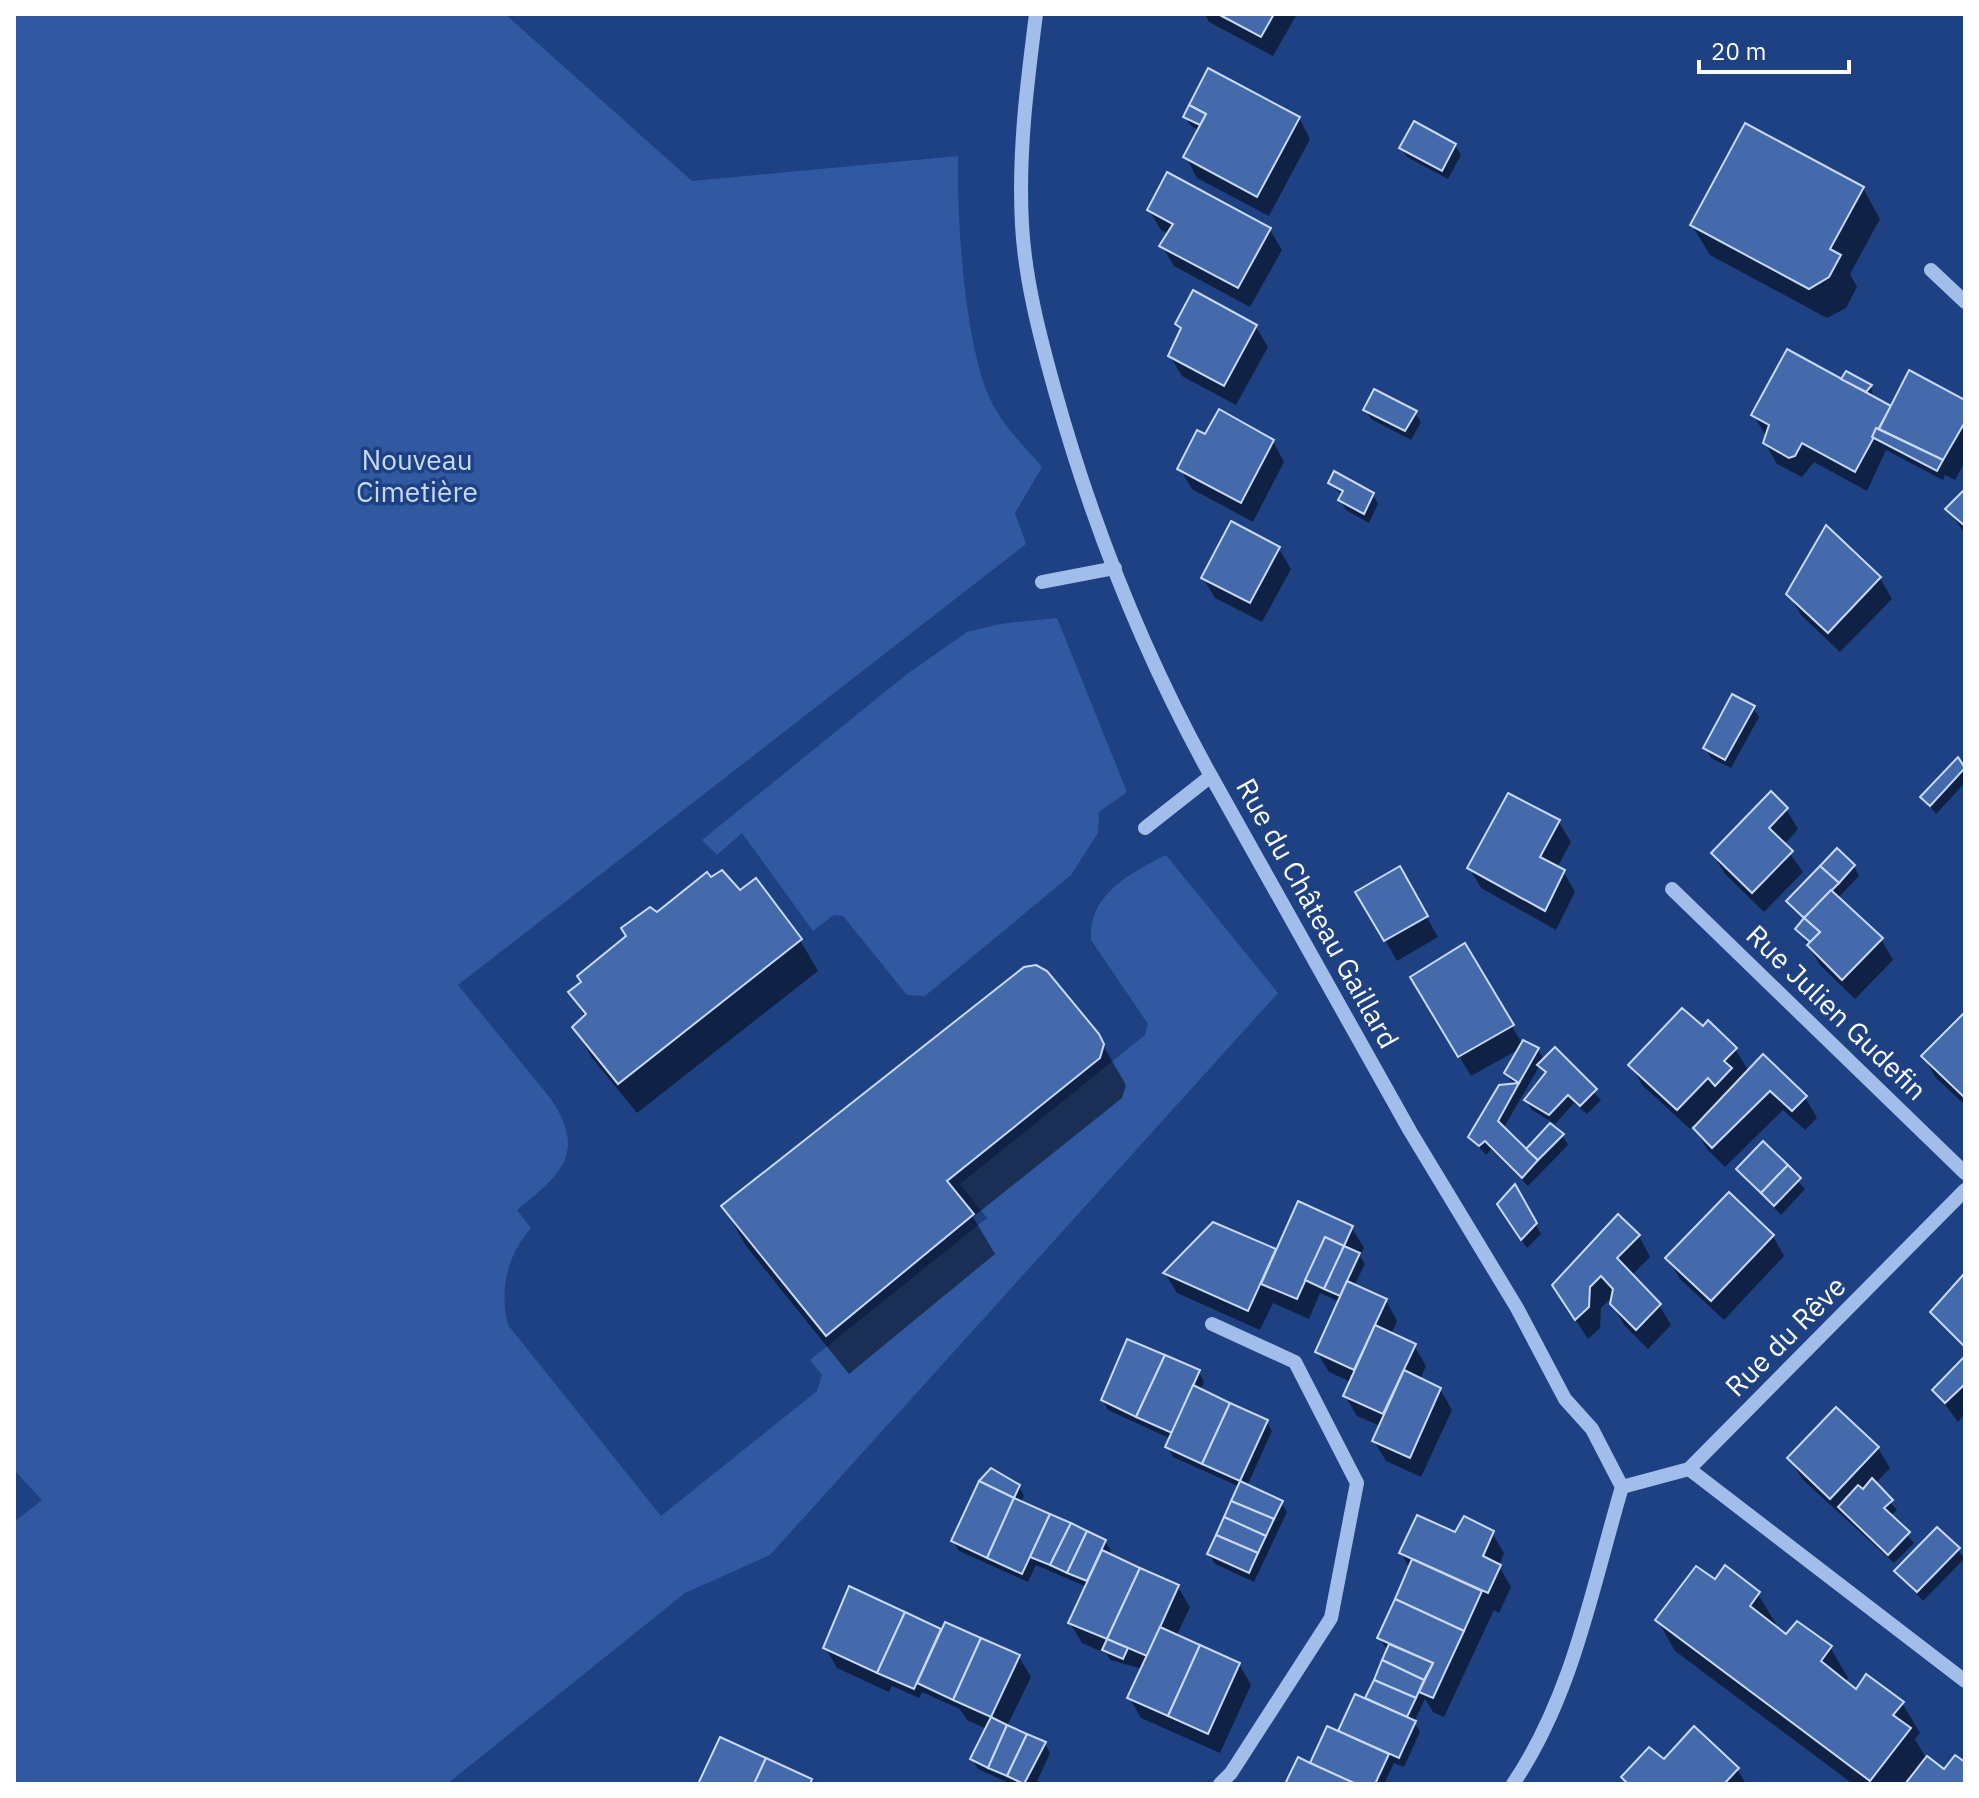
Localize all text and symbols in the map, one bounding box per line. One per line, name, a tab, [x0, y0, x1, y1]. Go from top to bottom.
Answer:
scale bar	[1699, 24, 1849, 74]
text: 20 m	[1711, 35, 1766, 67]
park label: Nouveau Cimetière	[356, 441, 478, 510]
street label: Rue du Château Gaillard	[1228, 771, 1408, 1055]
street label: Rue Julien Gudefin	[1739, 916, 1935, 1108]
street label: Rue du Rêve	[1717, 1268, 1853, 1404]

